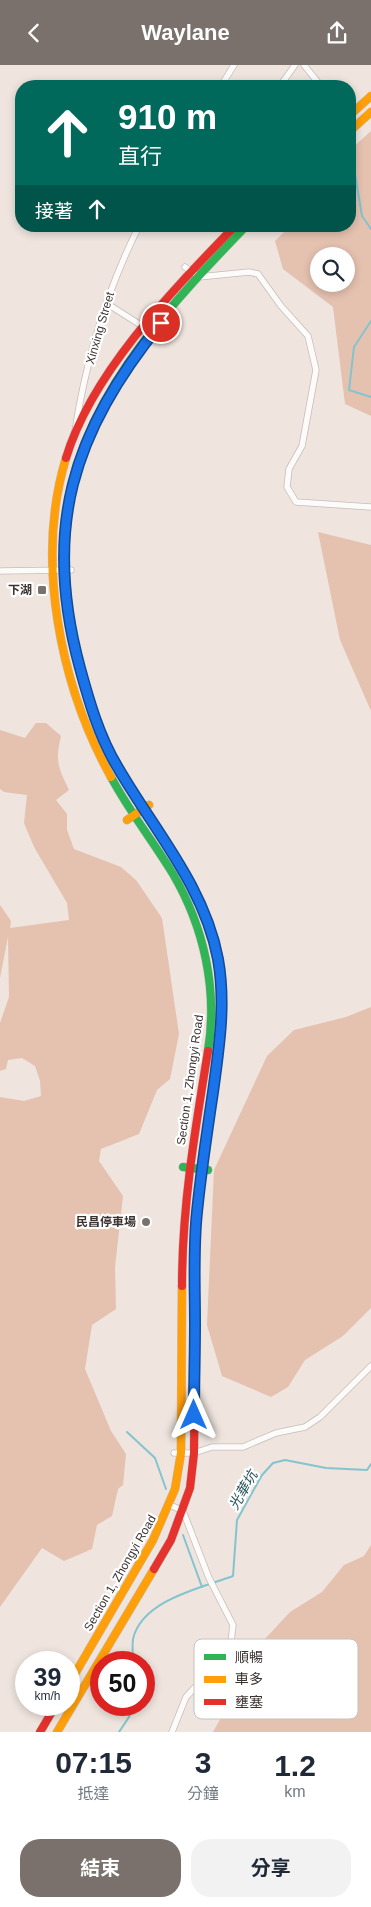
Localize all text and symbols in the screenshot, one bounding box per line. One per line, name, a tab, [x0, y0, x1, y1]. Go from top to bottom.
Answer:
icon: back	[20, 19, 48, 47]
icon: share	[323, 19, 351, 47]
text: Waylane	[141, 20, 230, 45]
text: 910 m	[118, 97, 217, 136]
icon: ahead	[35, 100, 100, 165]
text: 直行	[118, 144, 162, 169]
icon: ahead	[83, 195, 111, 223]
text: 接著	[35, 201, 73, 222]
map controls	[310, 247, 355, 292]
button: search	[310, 247, 355, 292]
street label: Xinxing Street	[83, 290, 117, 366]
pin	[140, 302, 182, 344]
icon: arrive	[147, 309, 175, 337]
place label: 下湖	[8, 583, 32, 597]
marker: 下湖	[36, 584, 48, 596]
street label: Section 1, Zhongyi Road	[174, 1014, 206, 1146]
place label: 民昌停車場	[76, 1215, 136, 1229]
marker: 民昌停車場	[140, 1216, 152, 1228]
position arrow	[167, 1388, 219, 1440]
water label: 光華坑	[226, 1466, 261, 1512]
street label: Section 1, Zhongyi Road	[81, 1513, 159, 1633]
legend	[194, 1639, 358, 1719]
text: 順暢	[235, 1649, 263, 1665]
speed limit sign: 50	[90, 1651, 155, 1716]
text: 39	[34, 1663, 61, 1691]
text: 車多	[235, 1671, 263, 1687]
text: km/h	[34, 1689, 61, 1703]
text: 壅塞	[235, 1694, 263, 1710]
text: 07:15	[55, 1746, 132, 1779]
text: 3	[195, 1746, 211, 1779]
text: 1.2	[274, 1749, 316, 1782]
text: km	[284, 1783, 306, 1800]
text: 抵達	[77, 1785, 110, 1802]
text: 分鐘	[187, 1785, 219, 1802]
button: 結束	[20, 1839, 181, 1897]
button: 分享	[191, 1839, 351, 1897]

